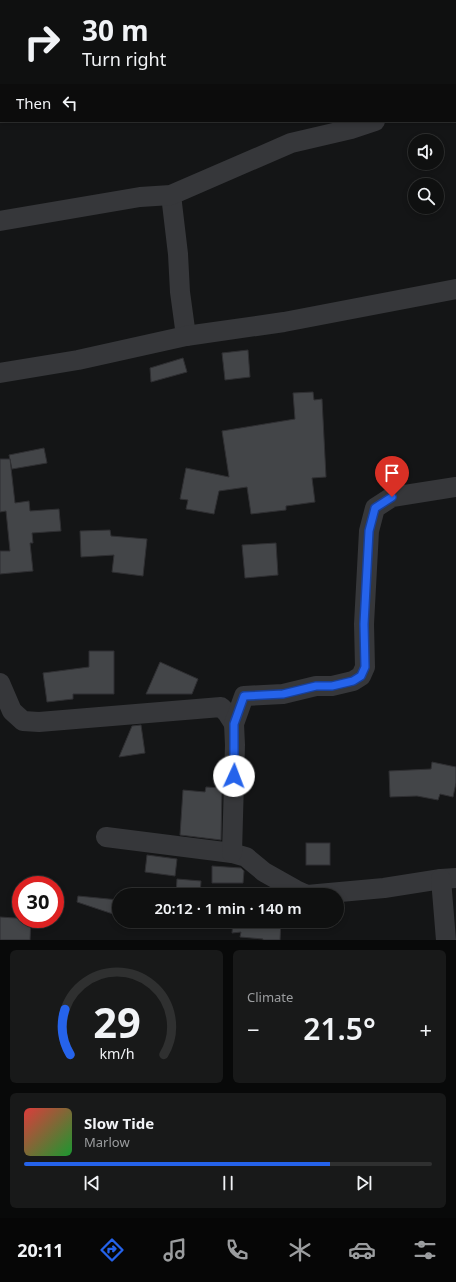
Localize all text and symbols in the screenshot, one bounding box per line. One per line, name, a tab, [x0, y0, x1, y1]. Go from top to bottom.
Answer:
text: 30 m	[82, 11, 149, 49]
icon: right	[16, 16, 68, 68]
text: Turn right	[82, 47, 166, 71]
icon: left	[59, 92, 81, 114]
text: Then	[16, 93, 51, 113]
map controls	[408, 134, 444, 214]
button: sound	[408, 134, 444, 170]
button: search	[408, 178, 444, 214]
pin	[375, 456, 409, 497]
icon: arrive	[381, 462, 403, 484]
position arrow	[213, 755, 255, 797]
speed limit sign: 30	[12, 876, 64, 928]
text: 20:12 · 1 min · 140 m	[154, 898, 302, 918]
text: Climate	[247, 988, 293, 1006]
text: 29	[93, 993, 140, 1049]
text: 21.5°	[303, 1008, 376, 1049]
text: −	[247, 1014, 260, 1044]
text: +	[419, 1014, 432, 1044]
text: km/h	[99, 1043, 134, 1062]
text: Slow Tide	[84, 1113, 154, 1133]
text: Marlow	[84, 1133, 130, 1151]
icon: previous	[81, 1172, 103, 1194]
icon: pause	[217, 1172, 239, 1194]
icon: next	[353, 1172, 375, 1194]
icon: directions	[98, 1236, 126, 1264]
icon: music	[161, 1236, 189, 1264]
icon: phone	[223, 1236, 251, 1264]
icon: climate	[286, 1236, 314, 1264]
icon: car	[348, 1236, 376, 1264]
icon: filters	[411, 1236, 439, 1264]
text: 20:11	[17, 1238, 64, 1262]

